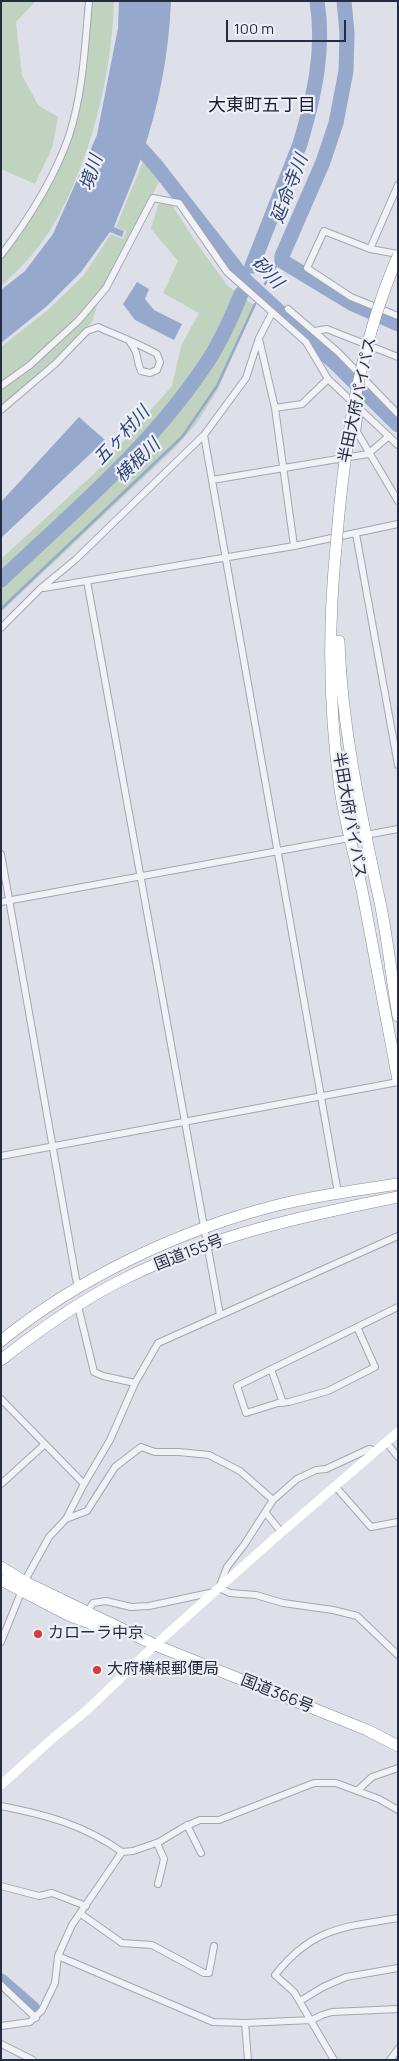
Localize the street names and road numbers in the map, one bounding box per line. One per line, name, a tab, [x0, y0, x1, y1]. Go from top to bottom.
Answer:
street label: 半田大府パイパス	[335, 335, 381, 465]
street label: 半田大府パイパス	[328, 750, 370, 880]
street label: 国道155号	[152, 1231, 226, 1275]
street label: 国道366号	[238, 1671, 316, 1717]

